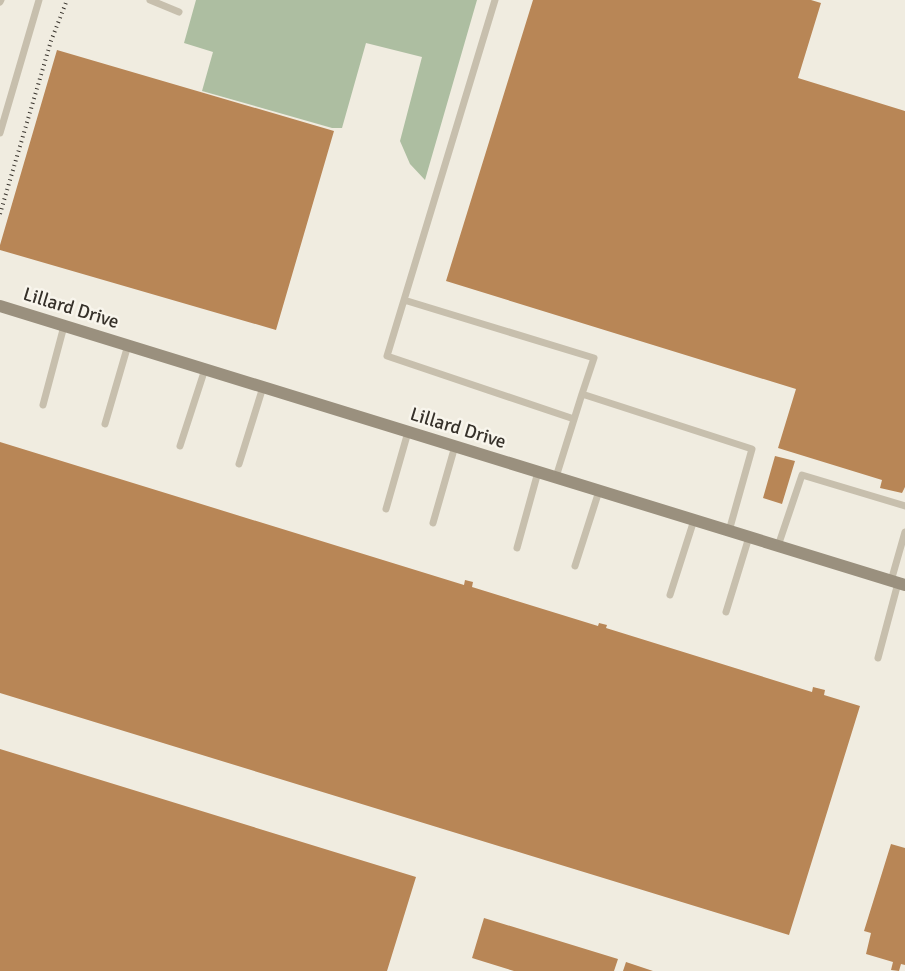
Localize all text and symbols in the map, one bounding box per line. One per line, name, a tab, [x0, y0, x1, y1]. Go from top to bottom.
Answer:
street label: Lillard Drive	[20, 282, 122, 334]
street label: Lillard Drive	[407, 402, 509, 454]

